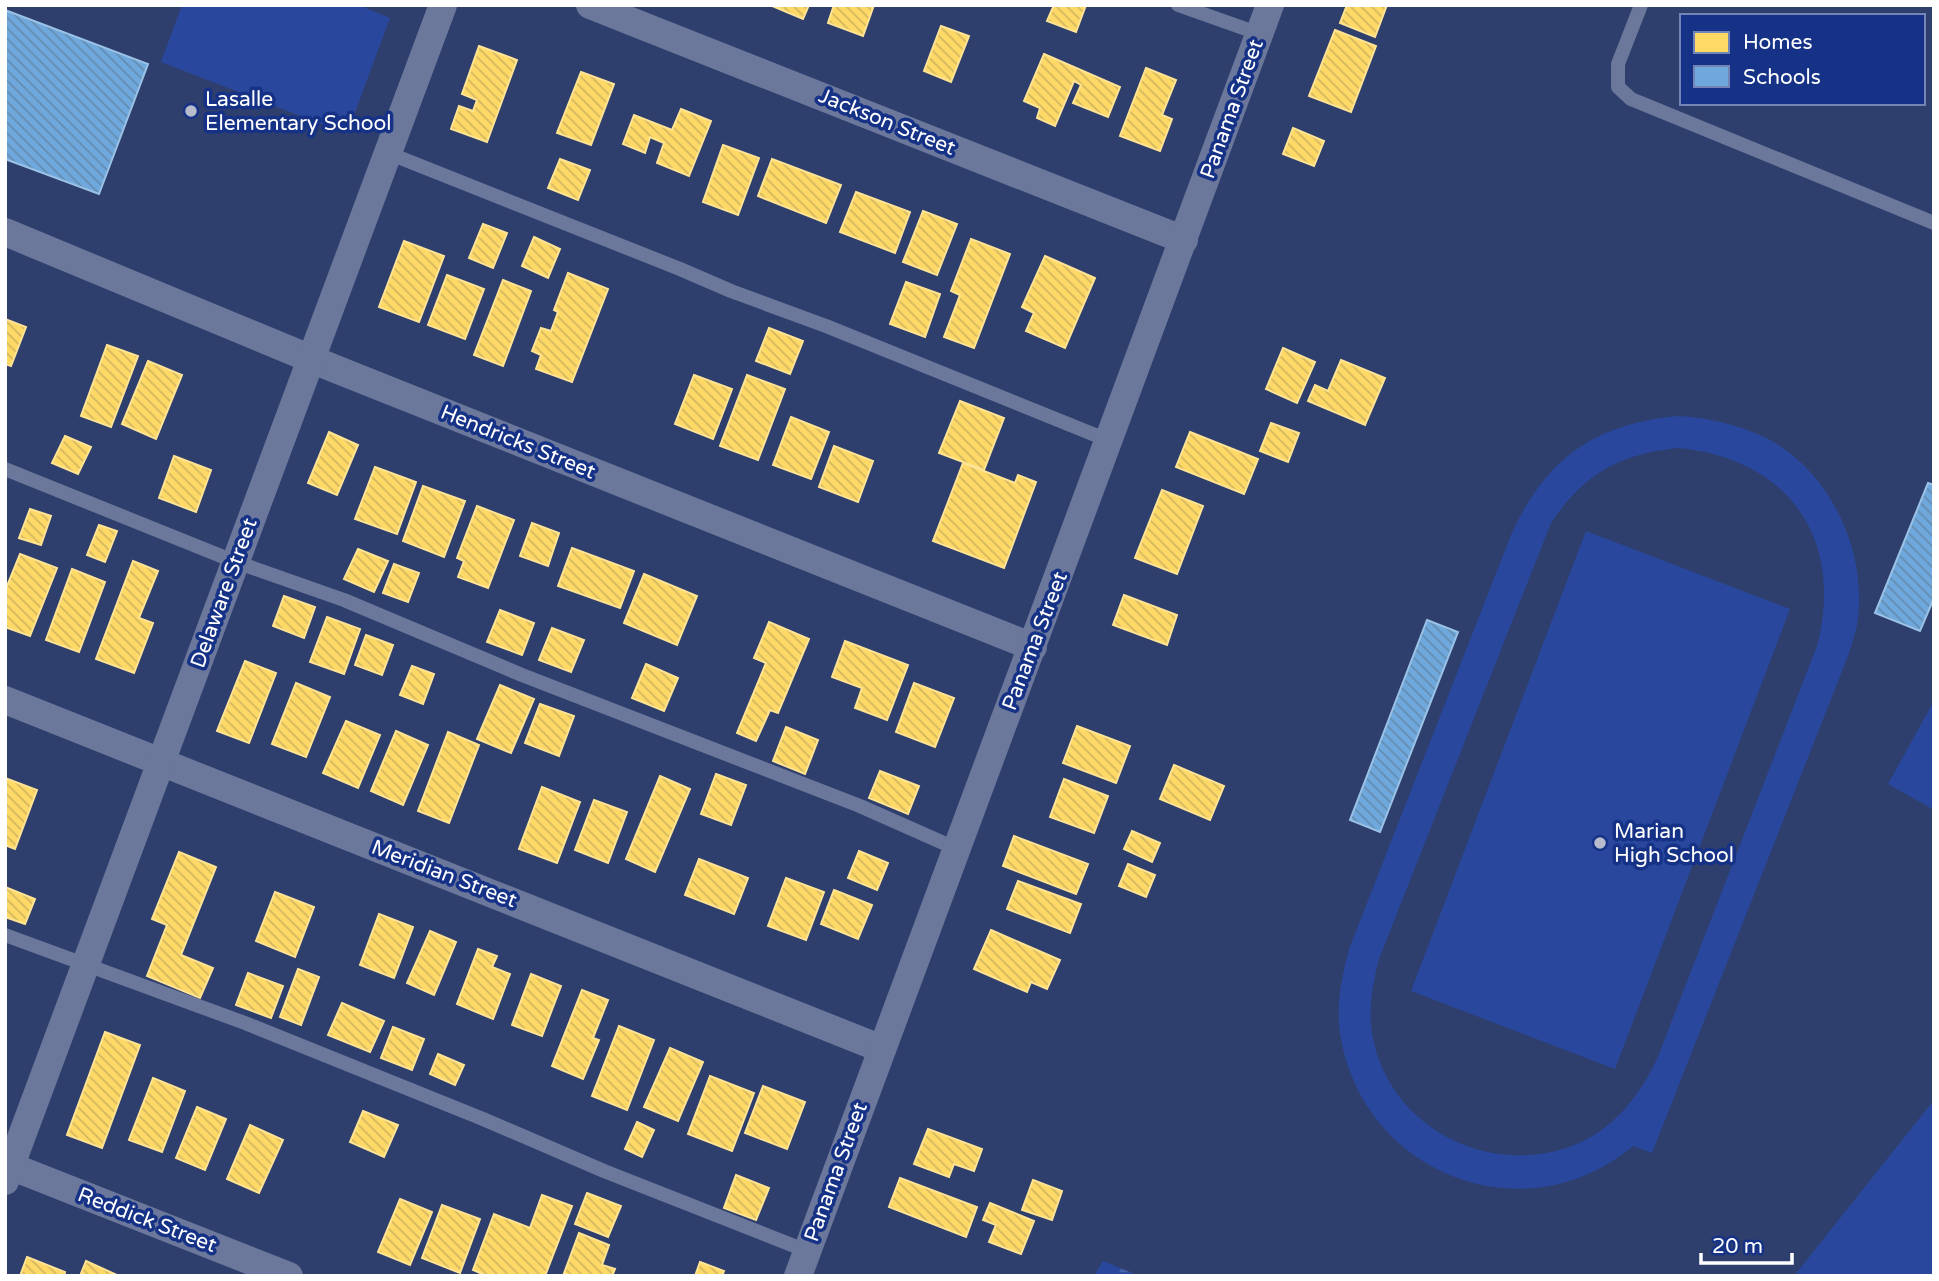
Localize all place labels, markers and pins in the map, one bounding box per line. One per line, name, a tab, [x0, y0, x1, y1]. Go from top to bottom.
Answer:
place label: Lasalle Elementary School	[205, 87, 392, 136]
marker: Lasalle Elementary School	[183, 103, 199, 119]
place label: Marian High School	[1614, 819, 1734, 868]
marker: Marian High School	[1592, 835, 1608, 851]

